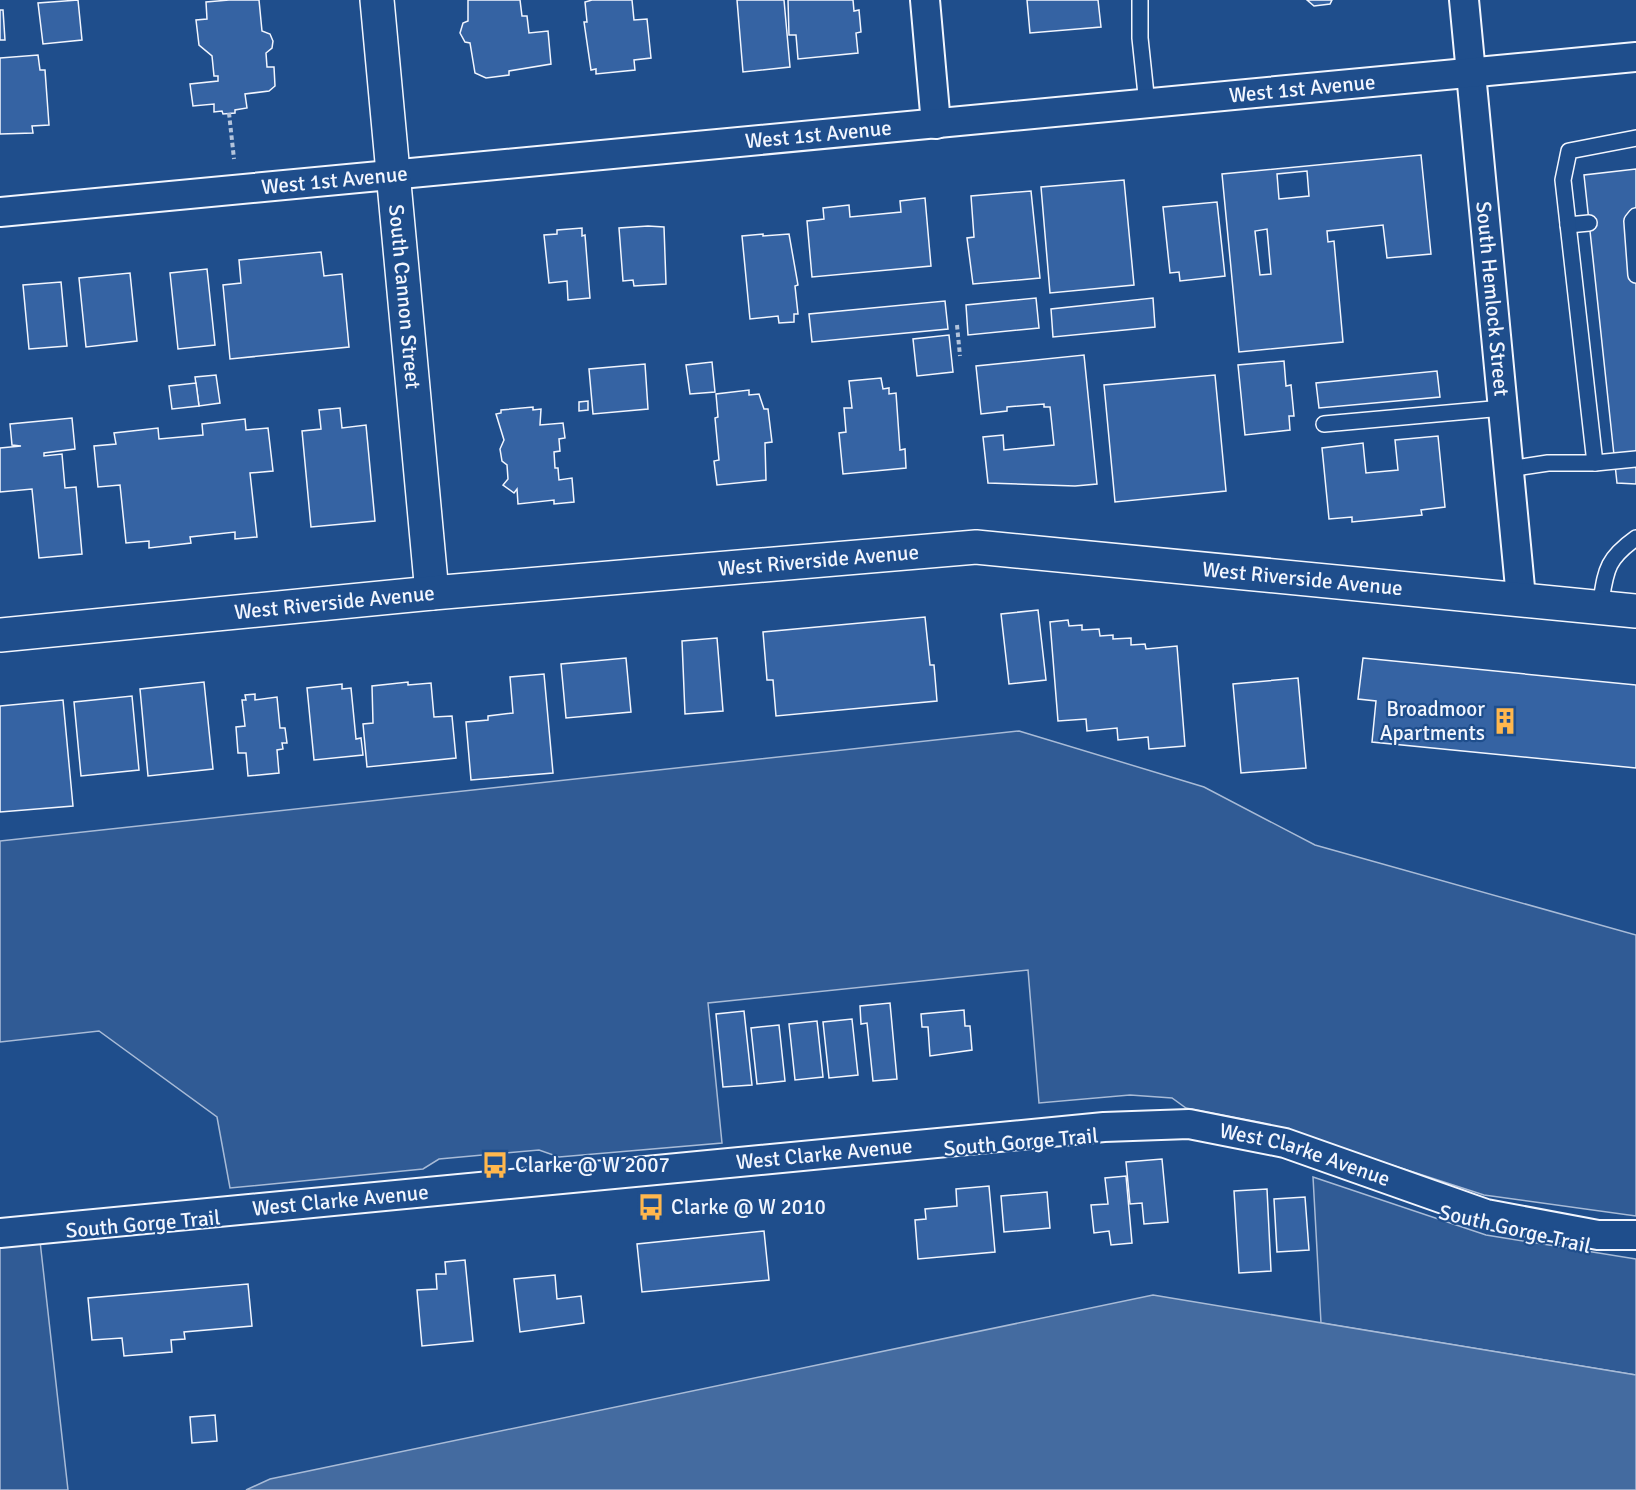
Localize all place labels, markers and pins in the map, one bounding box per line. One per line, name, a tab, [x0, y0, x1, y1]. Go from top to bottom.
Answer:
place label: Broadmoor Apartments	[1380, 696, 1485, 746]
building icon: Broadmoor Apartments	[1490, 706, 1520, 736]
bus stop icon: Clarke @ W 2007	[480, 1150, 510, 1180]
place label: Clarke @ W 2007	[515, 1152, 670, 1178]
bus stop icon: Clarke @ W 2010	[636, 1192, 666, 1222]
place label: Clarke @ W 2010	[671, 1194, 826, 1220]

